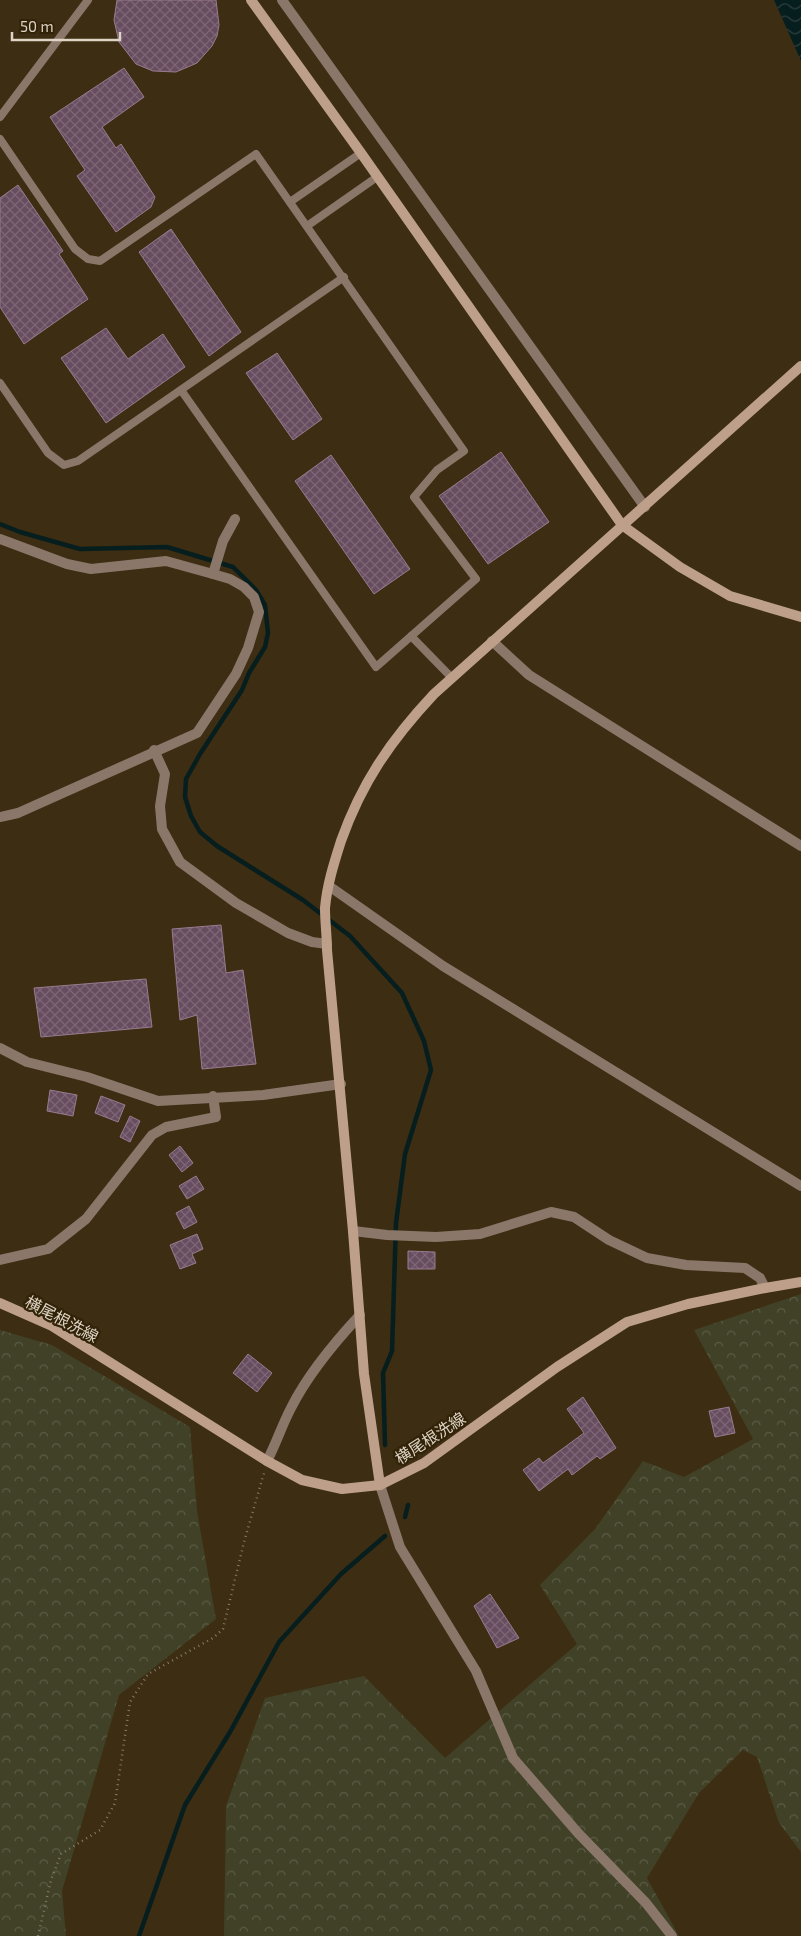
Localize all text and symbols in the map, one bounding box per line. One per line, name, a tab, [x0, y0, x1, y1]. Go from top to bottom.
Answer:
scale bar	[12, 10, 120, 42]
text: 50 m	[20, 17, 54, 35]
street label: 横尾根洗線	[22, 1291, 102, 1346]
street label: 横尾根洗線	[391, 1408, 468, 1467]

